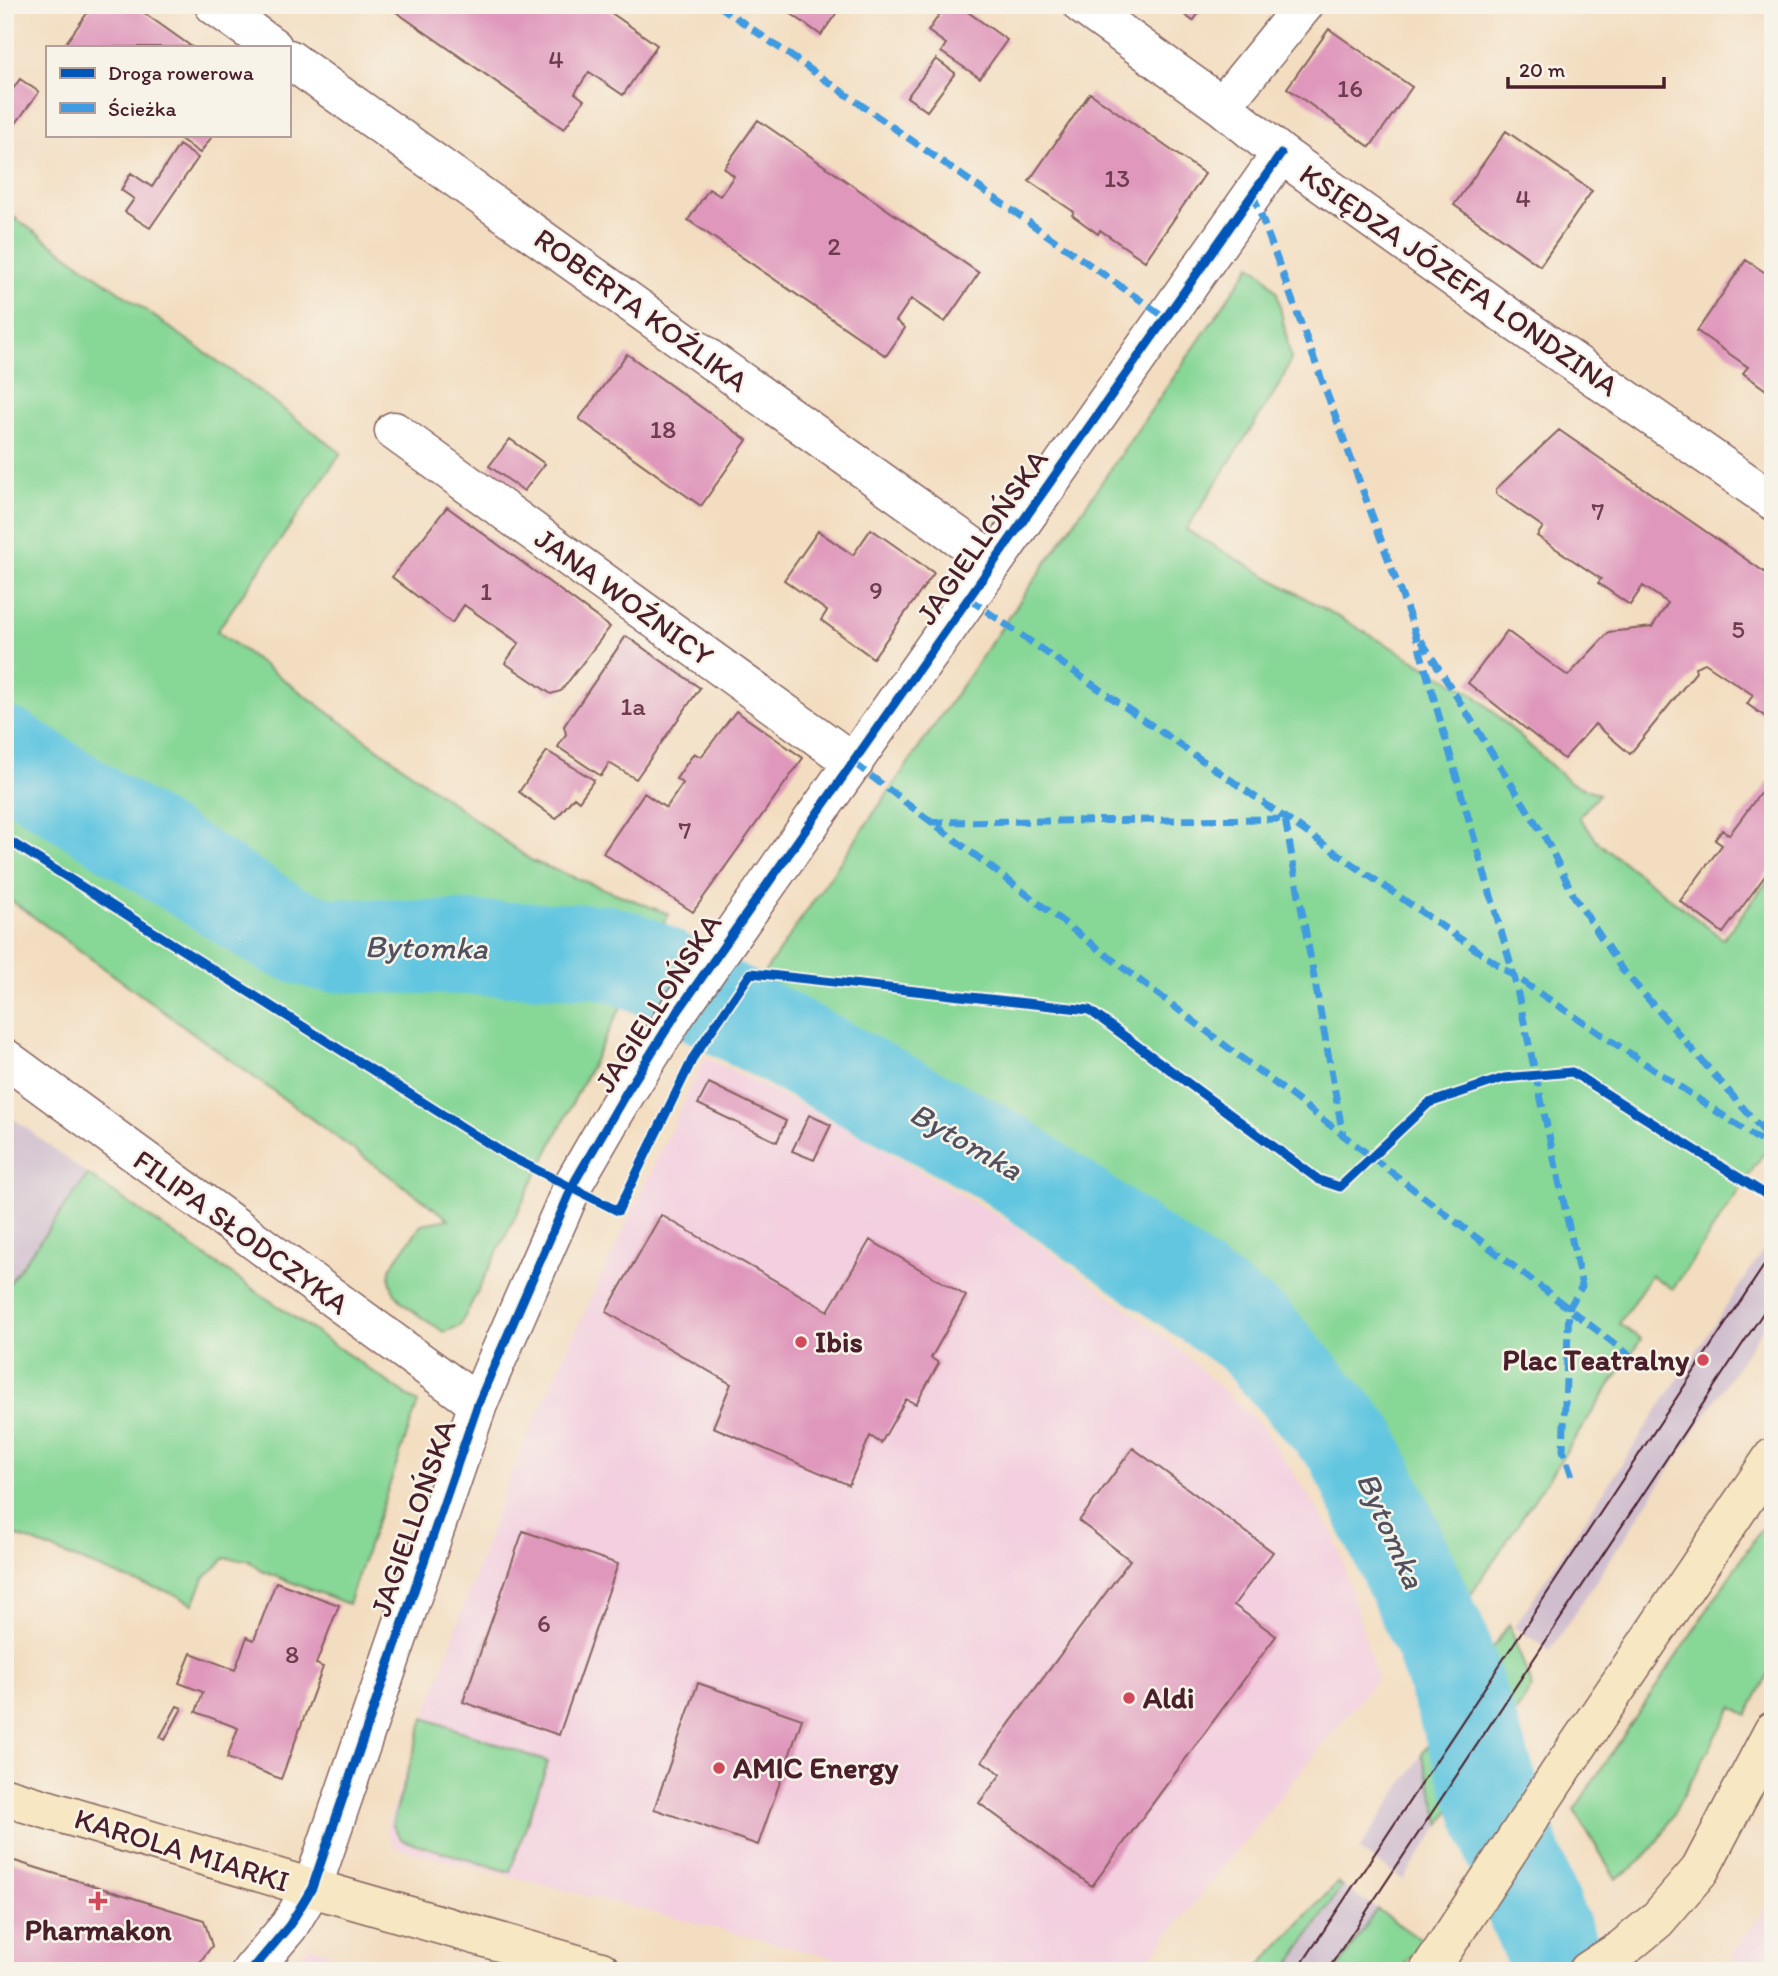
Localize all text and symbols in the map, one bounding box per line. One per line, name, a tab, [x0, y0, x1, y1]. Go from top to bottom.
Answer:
house number: 4	[548, 43, 564, 75]
legend	[46, 46, 290, 136]
scale bar	[1508, 46, 1664, 90]
text: 20 m	[1519, 57, 1566, 82]
text: Droga rowerowa	[108, 60, 254, 85]
house number: 16	[1337, 72, 1363, 104]
text: Ścieżka	[108, 96, 176, 121]
street label: KSIĘDZA JÓZEFA LONDZINA	[1293, 155, 1626, 404]
house number: 13	[1104, 162, 1130, 194]
house number: 4	[1515, 182, 1531, 214]
street label: ROBERTA KOŹLIKA	[527, 219, 756, 400]
house number: 2	[827, 230, 841, 262]
house number: 18	[650, 413, 676, 445]
street label: JAGIELLOŃSKA	[907, 442, 1056, 632]
house number: 7	[1592, 495, 1605, 527]
street label: JANA WOŹNICY	[528, 519, 721, 674]
house number: 9	[869, 574, 883, 606]
house number: 1	[480, 575, 492, 607]
house number: 5	[1731, 613, 1745, 645]
house number: 1a	[620, 690, 646, 722]
house number: 7	[679, 814, 692, 846]
street label: JAGIELLOŃSKA	[586, 906, 729, 1099]
water label: Bytomka	[364, 927, 489, 967]
water label: Bytomka	[903, 1094, 1030, 1189]
street label: FILIPA SŁODCZYKA	[126, 1141, 356, 1322]
place label: Ibis	[815, 1323, 863, 1360]
marker: Ibis	[793, 1334, 809, 1350]
place label: Plac Teatralny	[1502, 1341, 1690, 1378]
marker: Plac Teatralny	[1695, 1352, 1711, 1368]
street label: JAGIELLOŃSKA	[362, 1415, 463, 1621]
water label: Bytomka	[1349, 1466, 1434, 1595]
house number: 6	[537, 1607, 551, 1639]
house number: 8	[285, 1638, 299, 1670]
place label: Aldi	[1142, 1679, 1194, 1716]
marker: Aldi	[1121, 1690, 1137, 1706]
place label: AMIC Energy	[732, 1749, 899, 1786]
marker: AMIC Energy	[711, 1760, 727, 1776]
street label: KAROLA MIARKI	[70, 1799, 294, 1900]
marker: Pharmakon	[90, 1893, 106, 1909]
place label: Pharmakon	[25, 1911, 172, 1948]

